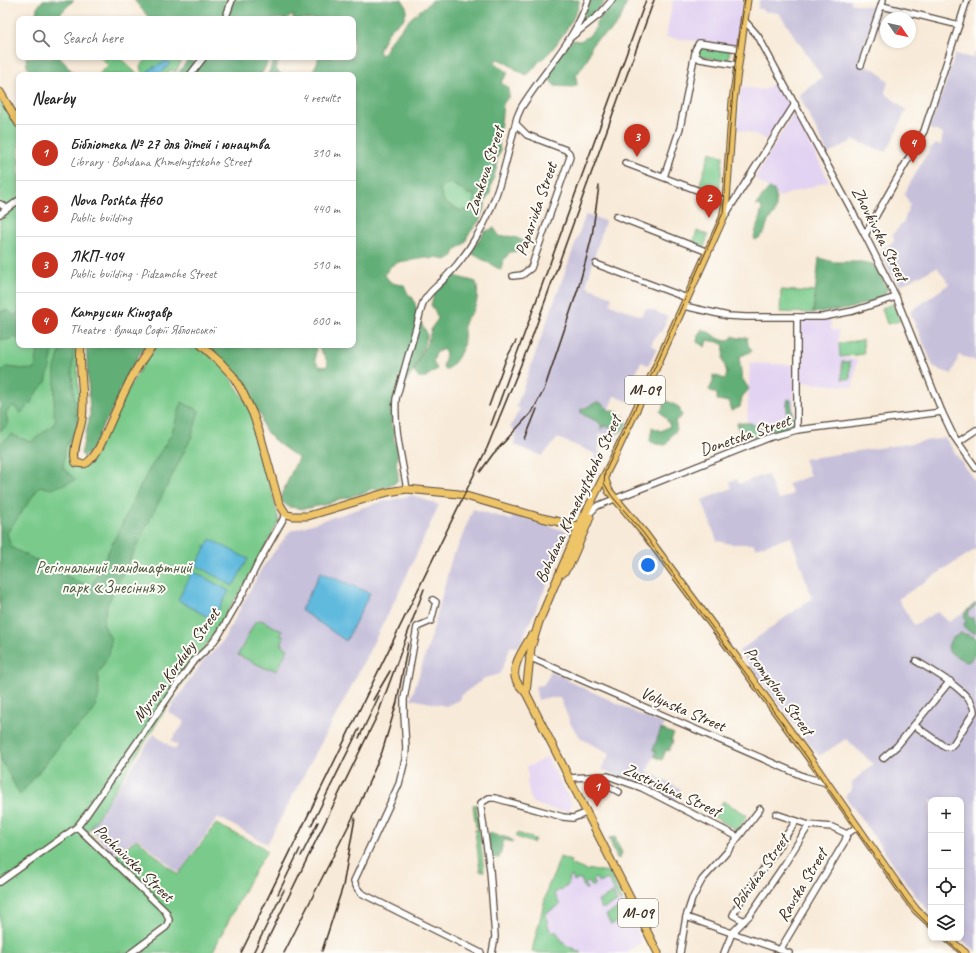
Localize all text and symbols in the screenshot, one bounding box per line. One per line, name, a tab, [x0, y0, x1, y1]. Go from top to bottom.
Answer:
north arrow	[880, 12, 916, 48]
search box	[16, 16, 356, 60]
icon: search	[30, 27, 52, 49]
text: Search here	[62, 29, 123, 48]
text: Nearby	[32, 88, 75, 109]
text: 4 results	[302, 90, 340, 106]
street label: Zamkova Street	[461, 122, 510, 218]
pin: 3	[624, 124, 650, 157]
pin: 4	[900, 130, 926, 163]
text: Бібліотека № 27 для дітей і юнацтва	[70, 135, 269, 154]
text: 1	[42, 145, 48, 161]
text: 310 m	[312, 145, 340, 161]
text: Library · Bohdana Khmelnytskoho Street	[70, 154, 251, 170]
street label: Paparivka Street	[510, 157, 563, 258]
street label: Zhovkivska Street	[847, 183, 914, 287]
pin: 2	[696, 185, 722, 218]
text: Nova Poshta #60	[70, 191, 161, 210]
text: 2	[42, 201, 48, 217]
text: 440 m	[312, 201, 340, 217]
text: Public building	[70, 210, 132, 226]
text: ЛКП-404	[70, 247, 123, 266]
text: 3	[42, 257, 48, 273]
text: 510 m	[312, 257, 340, 273]
text: Public building · Pidzamche Street	[70, 266, 217, 282]
text: Катрусин Кінозавр	[70, 303, 172, 322]
text: 4	[42, 313, 48, 329]
text: 600 m	[312, 313, 340, 329]
text: Theatre · вулиця Софії Яблонської	[70, 322, 215, 338]
road number: М-09	[625, 376, 665, 404]
street label: Donetska Street	[697, 409, 795, 460]
street label: Bohdana Khmelnytskoho Street	[530, 410, 627, 586]
your location	[638, 555, 658, 575]
park label: Регіональний ландшафтний парк «Знесіння»	[36, 557, 193, 598]
street label: Myrona Korduby Street	[128, 602, 226, 726]
street label: Promyslova Street	[740, 643, 820, 741]
street label: Volynska Street	[638, 682, 731, 737]
street label: Zustrichna Street	[620, 758, 726, 823]
pin: 1	[584, 774, 610, 807]
map controls	[928, 797, 964, 941]
button: +	[928, 797, 964, 833]
street label: Pochaivska Street	[90, 820, 180, 908]
street label: Pohidna Street	[726, 828, 795, 914]
button: −	[928, 833, 964, 869]
street label: Ravska Street	[772, 843, 833, 925]
button: locate	[928, 869, 964, 905]
road number: М-09	[618, 899, 658, 927]
button: layers	[928, 905, 964, 941]

